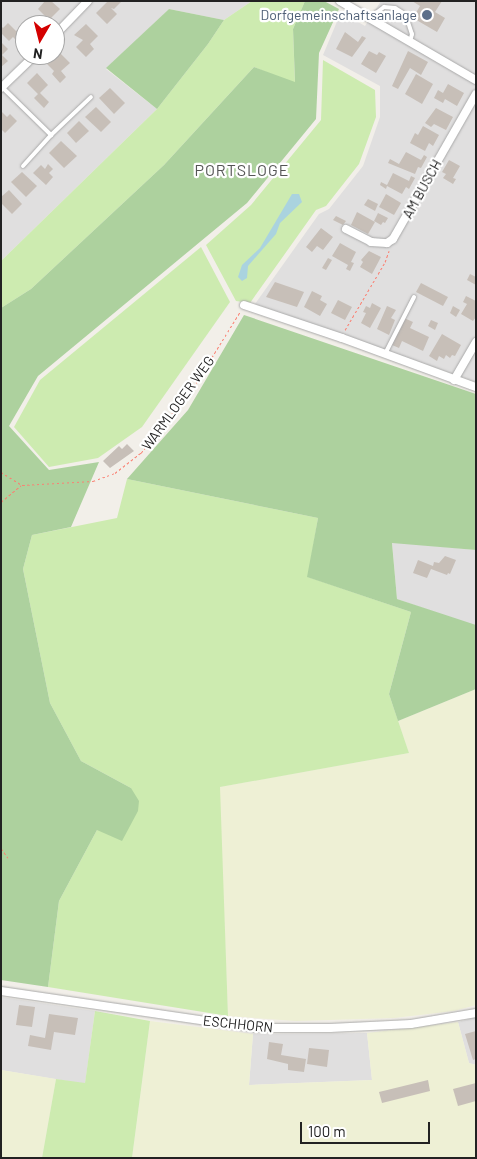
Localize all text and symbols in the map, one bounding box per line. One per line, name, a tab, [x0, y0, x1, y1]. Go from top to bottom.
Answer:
place label: Dorfgemeinschaftsanlage	[261, 7, 417, 23]
marker: Dorfgemeinschaftsanlage	[421, 9, 433, 21]
north arrow	[15, 15, 65, 65]
text: N	[32, 45, 44, 63]
street label: AM BUSCH	[399, 157, 445, 221]
district label: PORTSLOGE	[193, 160, 291, 180]
street label: WARMLOGER WEG	[138, 353, 218, 453]
street label: ESCHHORN	[202, 1012, 274, 1036]
scale bar	[302, 1112, 432, 1144]
text: 100 m	[308, 1122, 346, 1140]

